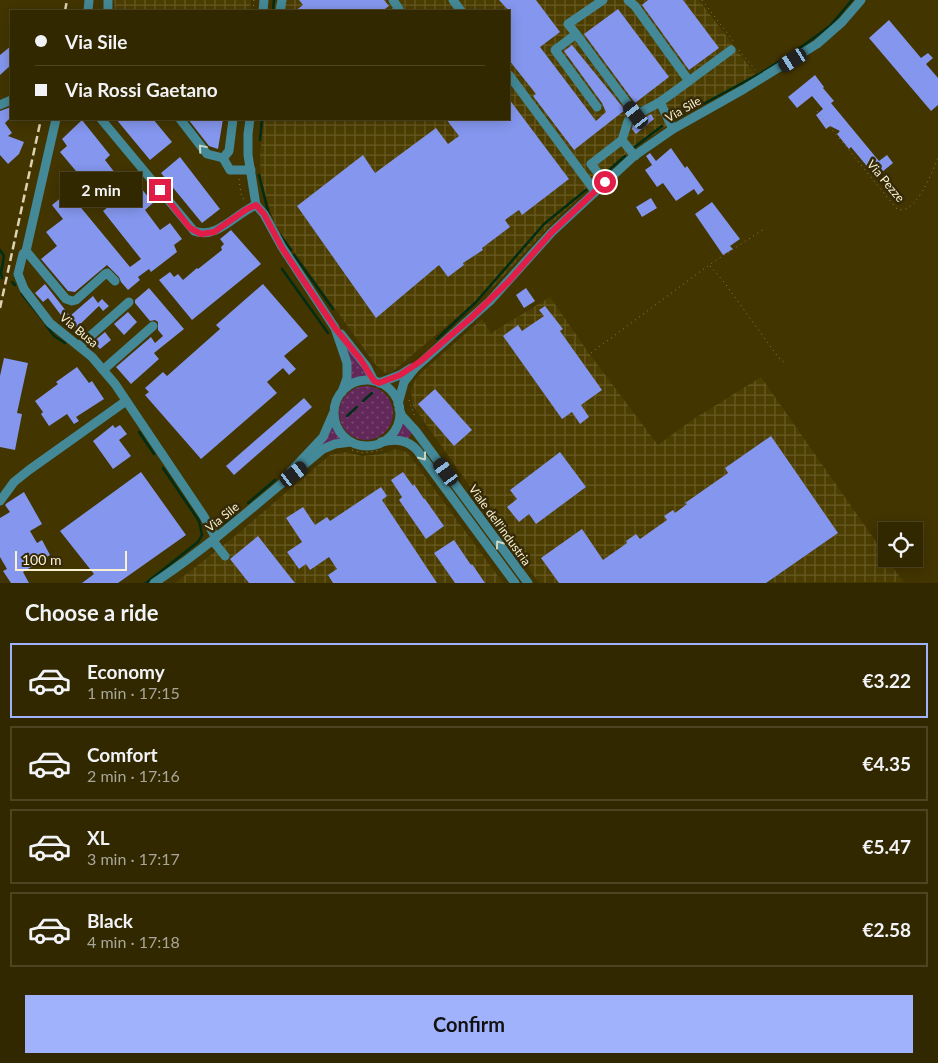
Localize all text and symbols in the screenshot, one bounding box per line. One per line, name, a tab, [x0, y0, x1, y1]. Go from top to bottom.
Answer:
text: Via Sile	[65, 30, 127, 53]
car	[776, 46, 809, 74]
text: Via Rossi Gaetano	[65, 78, 218, 101]
street label: Via Sile	[663, 93, 703, 125]
car	[620, 99, 651, 131]
one-way arrow	[200, 145, 208, 154]
street label: Via Pezze	[864, 157, 908, 205]
route start	[594, 171, 616, 193]
callout: 2 min	[60, 172, 142, 208]
route end	[149, 179, 171, 201]
text: 2 min	[81, 180, 121, 199]
street label: Via Busa	[57, 310, 101, 350]
one-way arrow	[417, 451, 425, 460]
car	[431, 455, 460, 489]
car	[277, 459, 310, 489]
street label: Viale dell'industria	[466, 482, 534, 568]
street label: Via Sile	[202, 499, 242, 535]
map controls	[878, 522, 923, 567]
button: locate	[878, 522, 923, 567]
one-way arrow	[496, 541, 504, 550]
scale bar	[15, 548, 128, 571]
text: 100 m	[22, 551, 61, 568]
text: Choose a ride	[25, 599, 159, 626]
icon: car	[27, 658, 72, 703]
text: Economy	[87, 660, 165, 683]
text: €3.22	[862, 669, 911, 692]
text: 1 min · 17:15	[87, 683, 180, 702]
icon: car	[27, 741, 72, 786]
text: Comfort	[87, 743, 158, 766]
text: €4.35	[862, 752, 911, 775]
text: 2 min · 17:16	[87, 766, 180, 785]
icon: car	[27, 824, 72, 869]
text: XL	[87, 826, 110, 849]
text: €5.47	[862, 835, 911, 858]
text: 3 min · 17:17	[87, 849, 180, 868]
icon: car	[27, 907, 72, 952]
text: Black	[87, 909, 133, 932]
text: €2.58	[862, 918, 911, 941]
text: 4 min · 17:18	[87, 932, 180, 951]
button: Confirm	[25, 995, 913, 1053]

